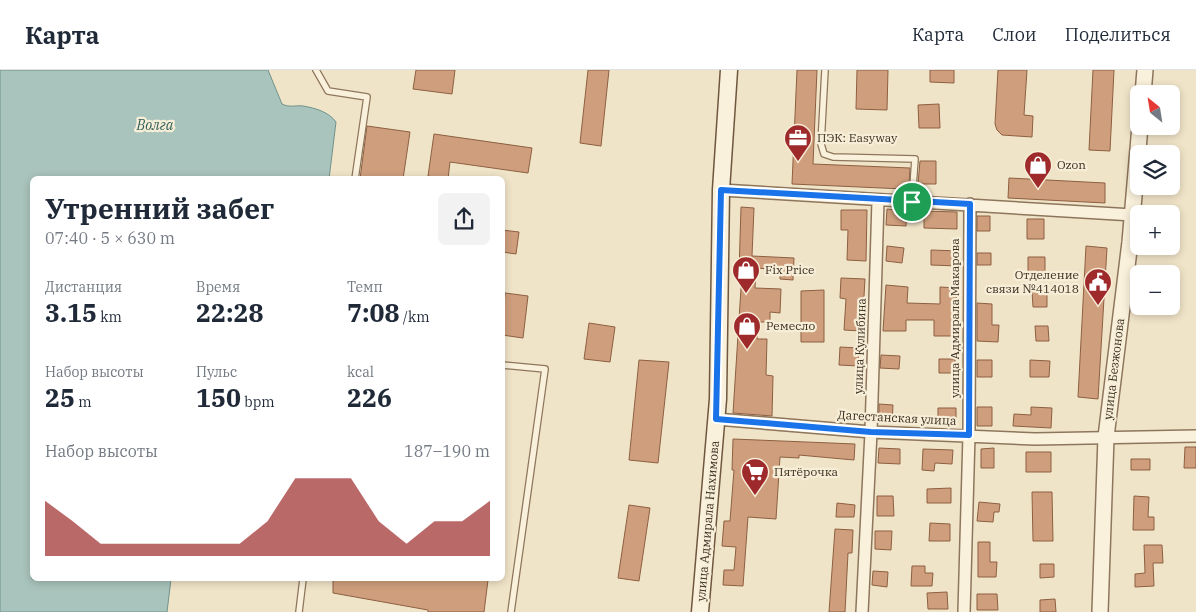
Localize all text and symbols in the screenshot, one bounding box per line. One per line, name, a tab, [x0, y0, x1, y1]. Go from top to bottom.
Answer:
text: Карта	[25, 19, 100, 51]
text: Карта	[912, 23, 964, 46]
text: Слои	[992, 23, 1037, 46]
text: Поделиться	[1065, 23, 1171, 46]
north arrow	[1130, 85, 1180, 135]
map controls	[1130, 85, 1180, 315]
water label: Волга	[136, 116, 174, 134]
office icon: ПЭК: Easyway	[783, 123, 813, 162]
place label: ПЭК: Easyway	[817, 130, 898, 145]
button: layers	[1130, 145, 1180, 195]
shop icon: Ozon	[1023, 150, 1053, 189]
place label: Ozon	[1057, 157, 1086, 172]
pin	[891, 181, 933, 223]
icon: arrive	[898, 188, 926, 216]
text: Утренний забег	[45, 190, 274, 227]
button: share	[438, 193, 490, 245]
button: +	[1130, 205, 1180, 255]
text: 07:40 · 5 × 630 m	[45, 228, 175, 248]
street label: улица Адмирала Макарова	[947, 238, 962, 398]
shop icon: Fix Price	[731, 255, 761, 294]
place label: Fix Price	[765, 262, 815, 277]
button: −	[1130, 265, 1180, 315]
place label: Отделение связи №414018	[986, 267, 1079, 296]
public building icon: Отделение связи №414018	[1083, 267, 1113, 306]
text: Дистанция	[45, 278, 122, 296]
text: Время	[196, 278, 240, 296]
text: Темп	[347, 278, 383, 296]
text: 3.15	[45, 296, 97, 329]
text: 22:28	[196, 296, 264, 329]
text: 7:08	[347, 296, 400, 329]
street label: улица Кулибина	[850, 297, 869, 394]
text: km	[97, 308, 122, 326]
text: /km	[400, 308, 429, 326]
shop icon: Ремесло	[732, 311, 762, 350]
street label: улица Безжонова	[1100, 317, 1127, 421]
place label: Ремесло	[766, 318, 816, 333]
text: Набор высоты	[45, 363, 144, 381]
text: Пульс	[196, 363, 237, 381]
text: kcal	[347, 363, 374, 381]
text: 25	[45, 381, 75, 414]
text: 150	[196, 381, 241, 414]
text: 226	[347, 381, 392, 414]
text: m	[75, 393, 92, 411]
text: bpm	[241, 393, 275, 411]
street label: Дагестанская улица	[837, 407, 957, 428]
street label: улица Адмирала Нахимова	[693, 439, 722, 602]
text: Набор высоты	[45, 441, 158, 461]
text: 187–190 m	[404, 441, 490, 461]
supermarket icon: Пятёрочка	[740, 457, 770, 496]
place label: Пятёрочка	[774, 464, 839, 479]

